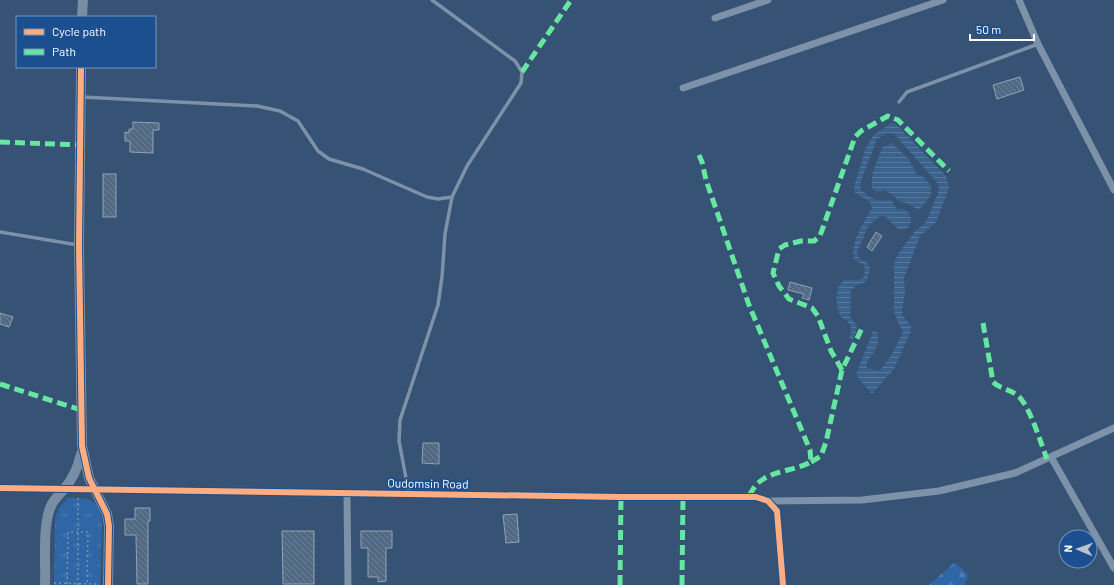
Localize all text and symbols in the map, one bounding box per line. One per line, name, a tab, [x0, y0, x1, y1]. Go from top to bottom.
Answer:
legend	[16, 16, 156, 68]
scale bar	[970, 16, 1034, 42]
text: 50 m	[976, 22, 1001, 36]
text: Cycle path	[52, 24, 106, 38]
text: Path	[52, 44, 76, 58]
street label: Oudomsin Road	[387, 475, 469, 491]
north arrow	[1058, 529, 1098, 569]
text: N	[1061, 545, 1074, 553]

